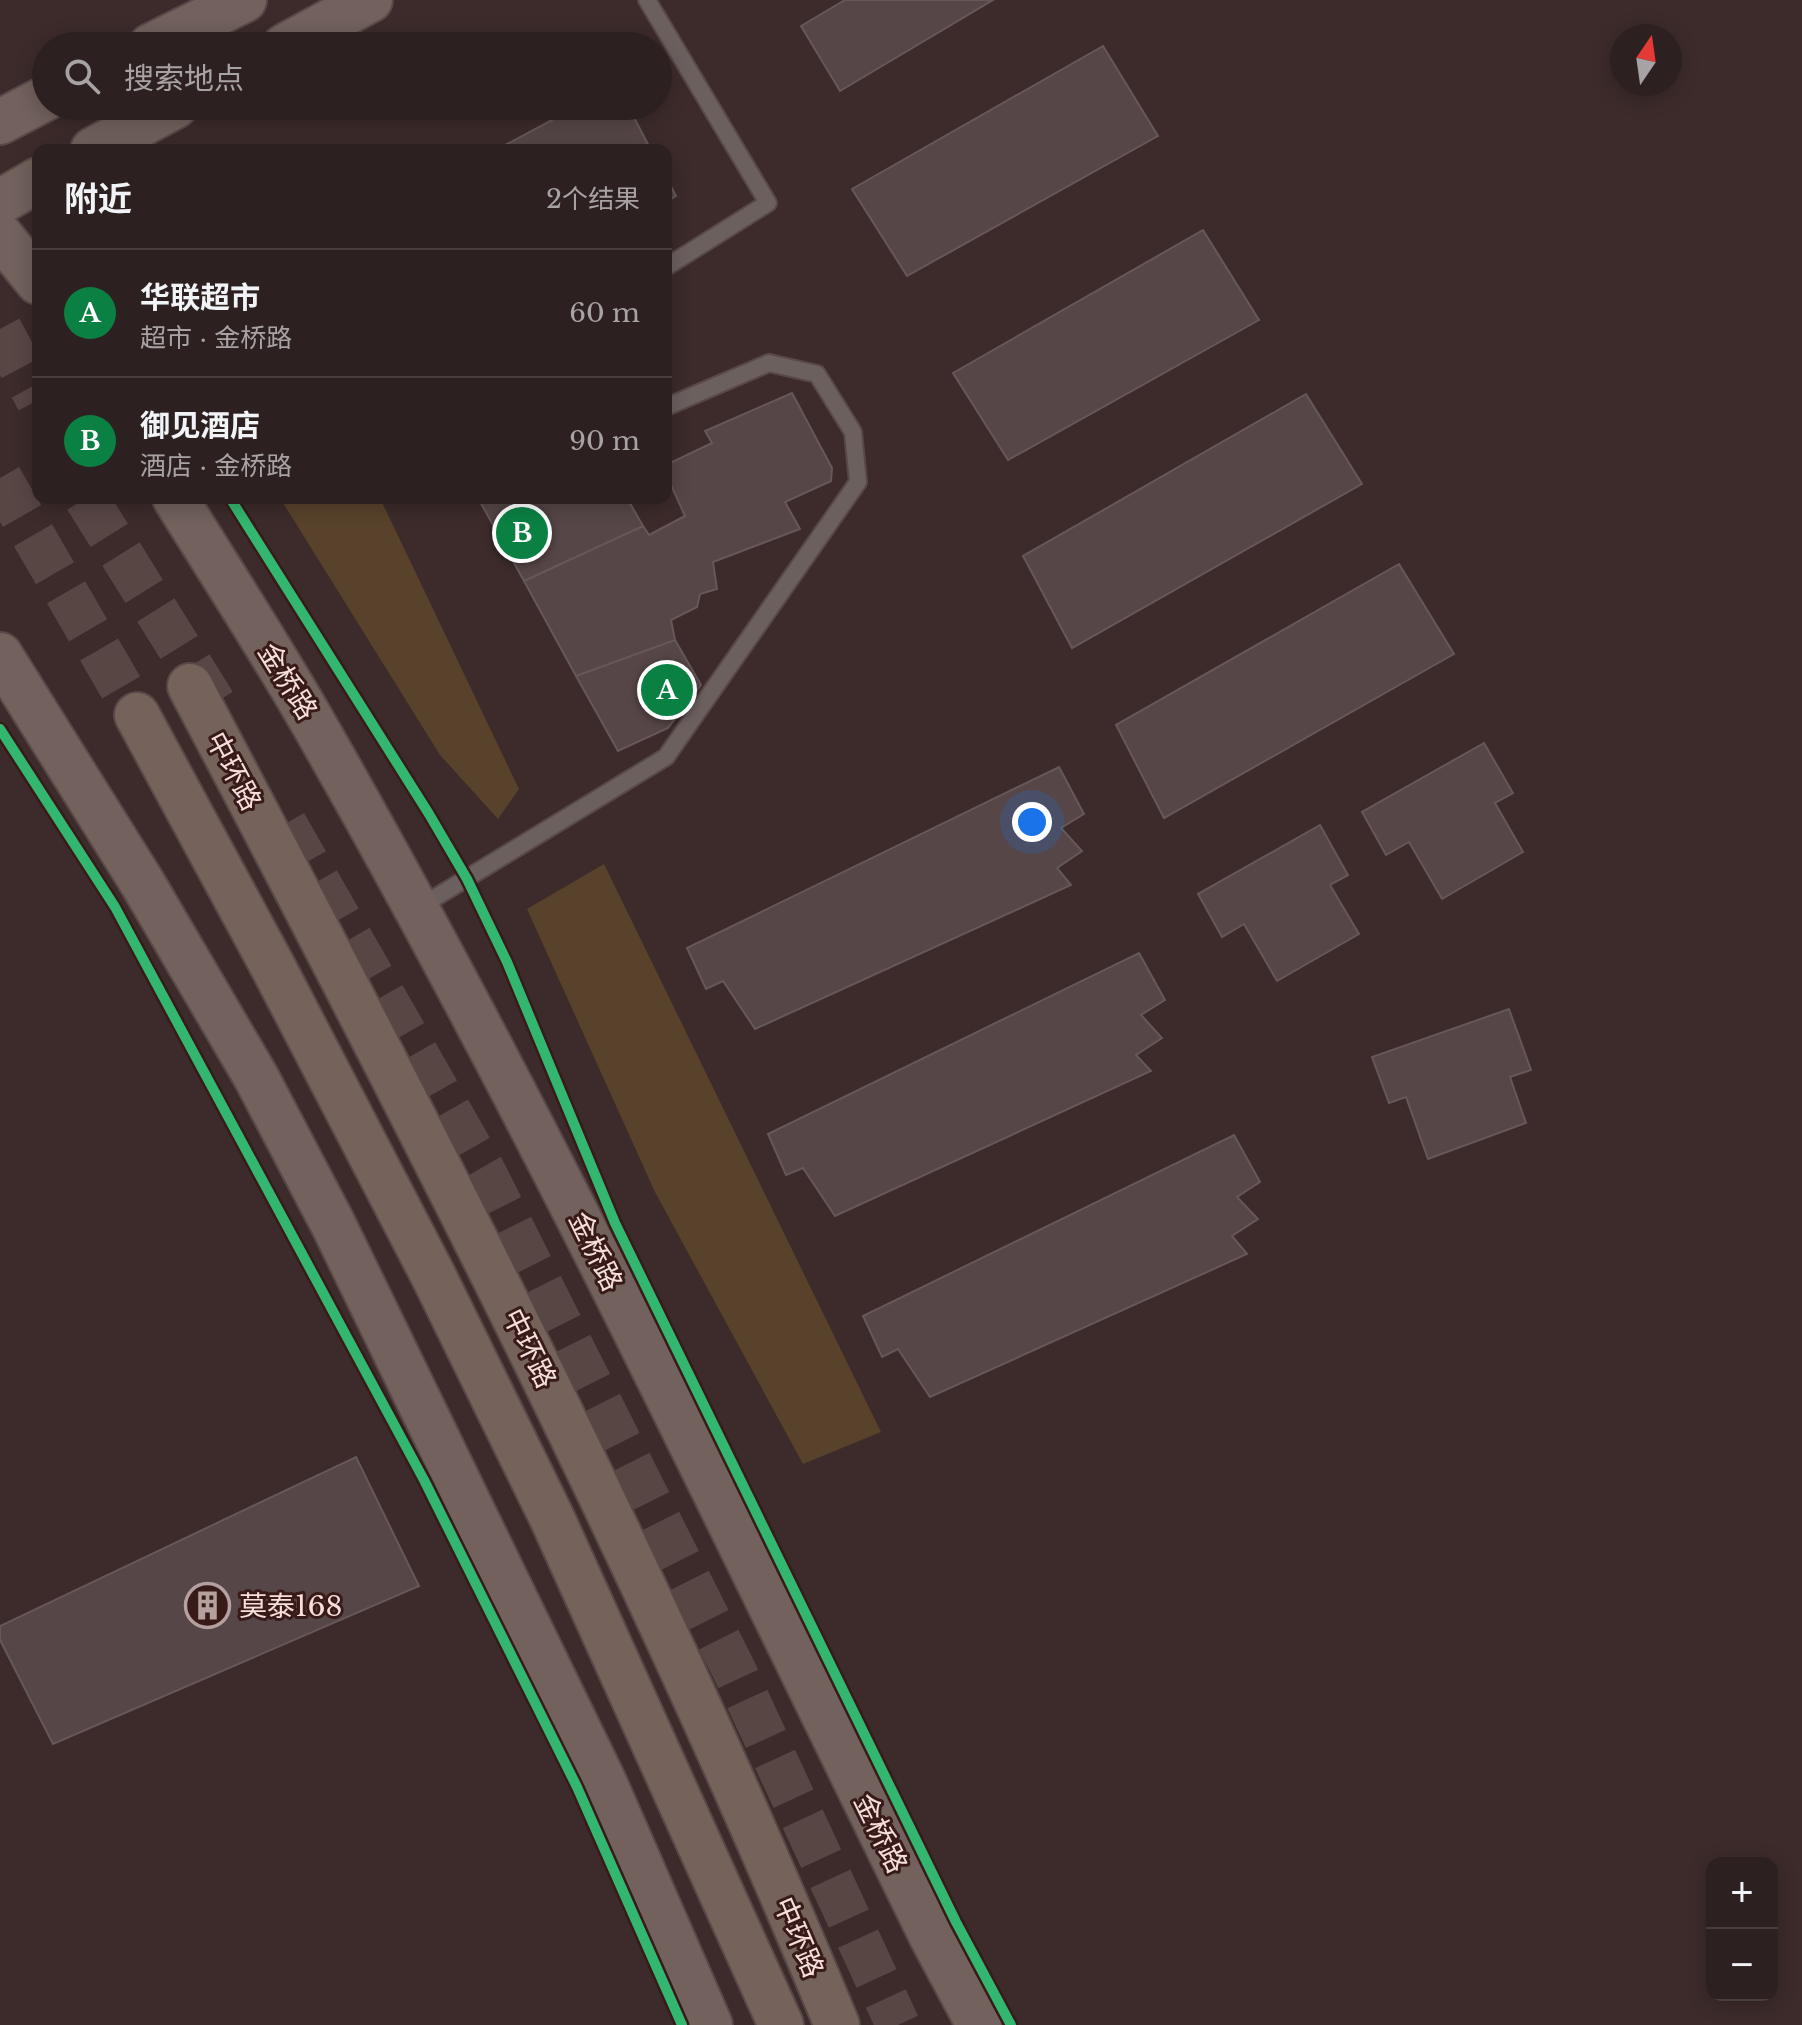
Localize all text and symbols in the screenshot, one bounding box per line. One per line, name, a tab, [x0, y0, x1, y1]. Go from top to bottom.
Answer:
north arrow	[1610, 24, 1682, 96]
search box	[32, 32, 672, 120]
icon: search	[60, 54, 104, 98]
text: 搜索地点	[124, 60, 244, 97]
text: 附近	[64, 178, 132, 220]
text: 2个结果	[546, 183, 640, 215]
text: 华联超市	[140, 279, 260, 316]
text: A	[79, 297, 101, 329]
text: 60 m	[569, 297, 640, 329]
text: 超市 · 金桥路	[140, 322, 292, 354]
text: 御见酒店	[140, 407, 260, 444]
text: B	[80, 425, 100, 457]
text: 90 m	[569, 425, 640, 457]
text: 酒店 · 金桥路	[140, 450, 292, 482]
pin: B	[496, 503, 548, 563]
street label: 金桥路	[250, 636, 325, 726]
pin: A	[641, 660, 693, 720]
street label: 中环路	[198, 726, 269, 817]
your location	[1012, 802, 1052, 842]
street label: 金桥路	[561, 1206, 630, 1297]
street label: 中环路	[495, 1303, 564, 1394]
building icon: 莫泰168	[184, 1582, 232, 1630]
place label: 莫泰168	[239, 1589, 342, 1624]
street label: 金桥路	[846, 1788, 915, 1879]
map controls	[1706, 1857, 1778, 2001]
button: +	[1706, 1857, 1778, 1929]
street label: 中环路	[766, 1892, 831, 1983]
button: −	[1706, 1929, 1778, 2001]

